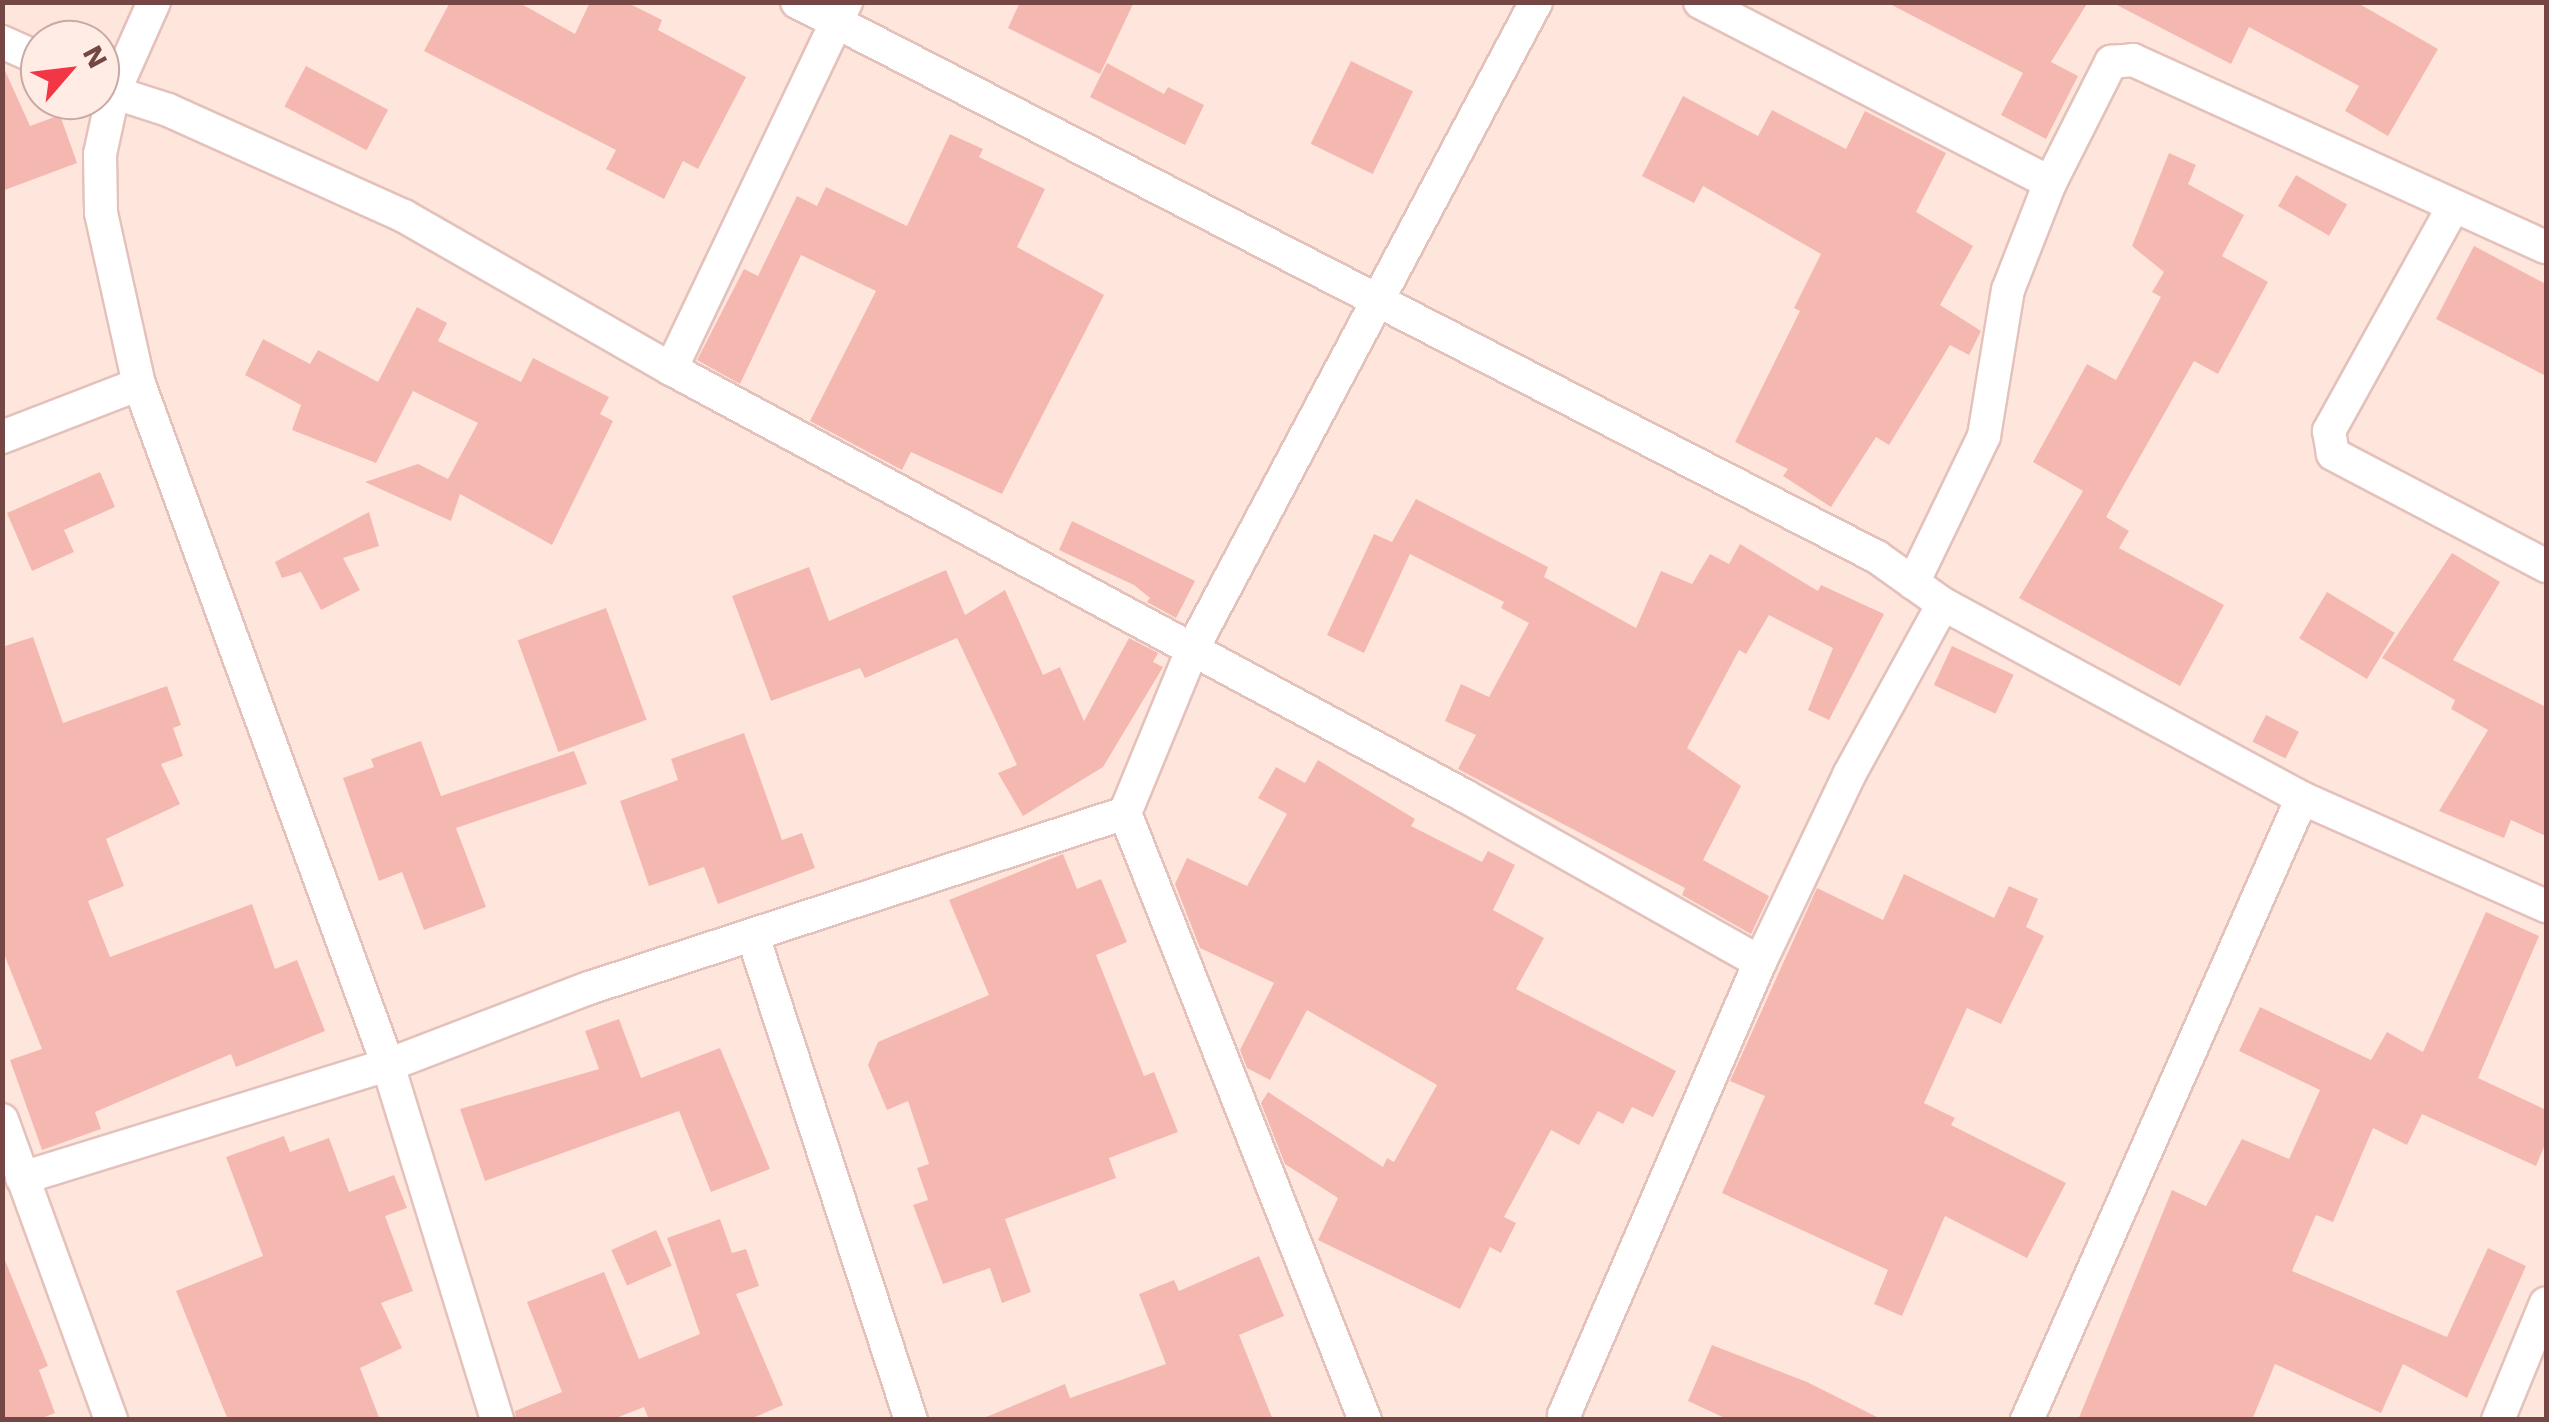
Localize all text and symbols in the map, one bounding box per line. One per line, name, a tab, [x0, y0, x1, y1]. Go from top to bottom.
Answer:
north arrow	[20, 20, 120, 120]
text: N	[76, 40, 115, 74]

